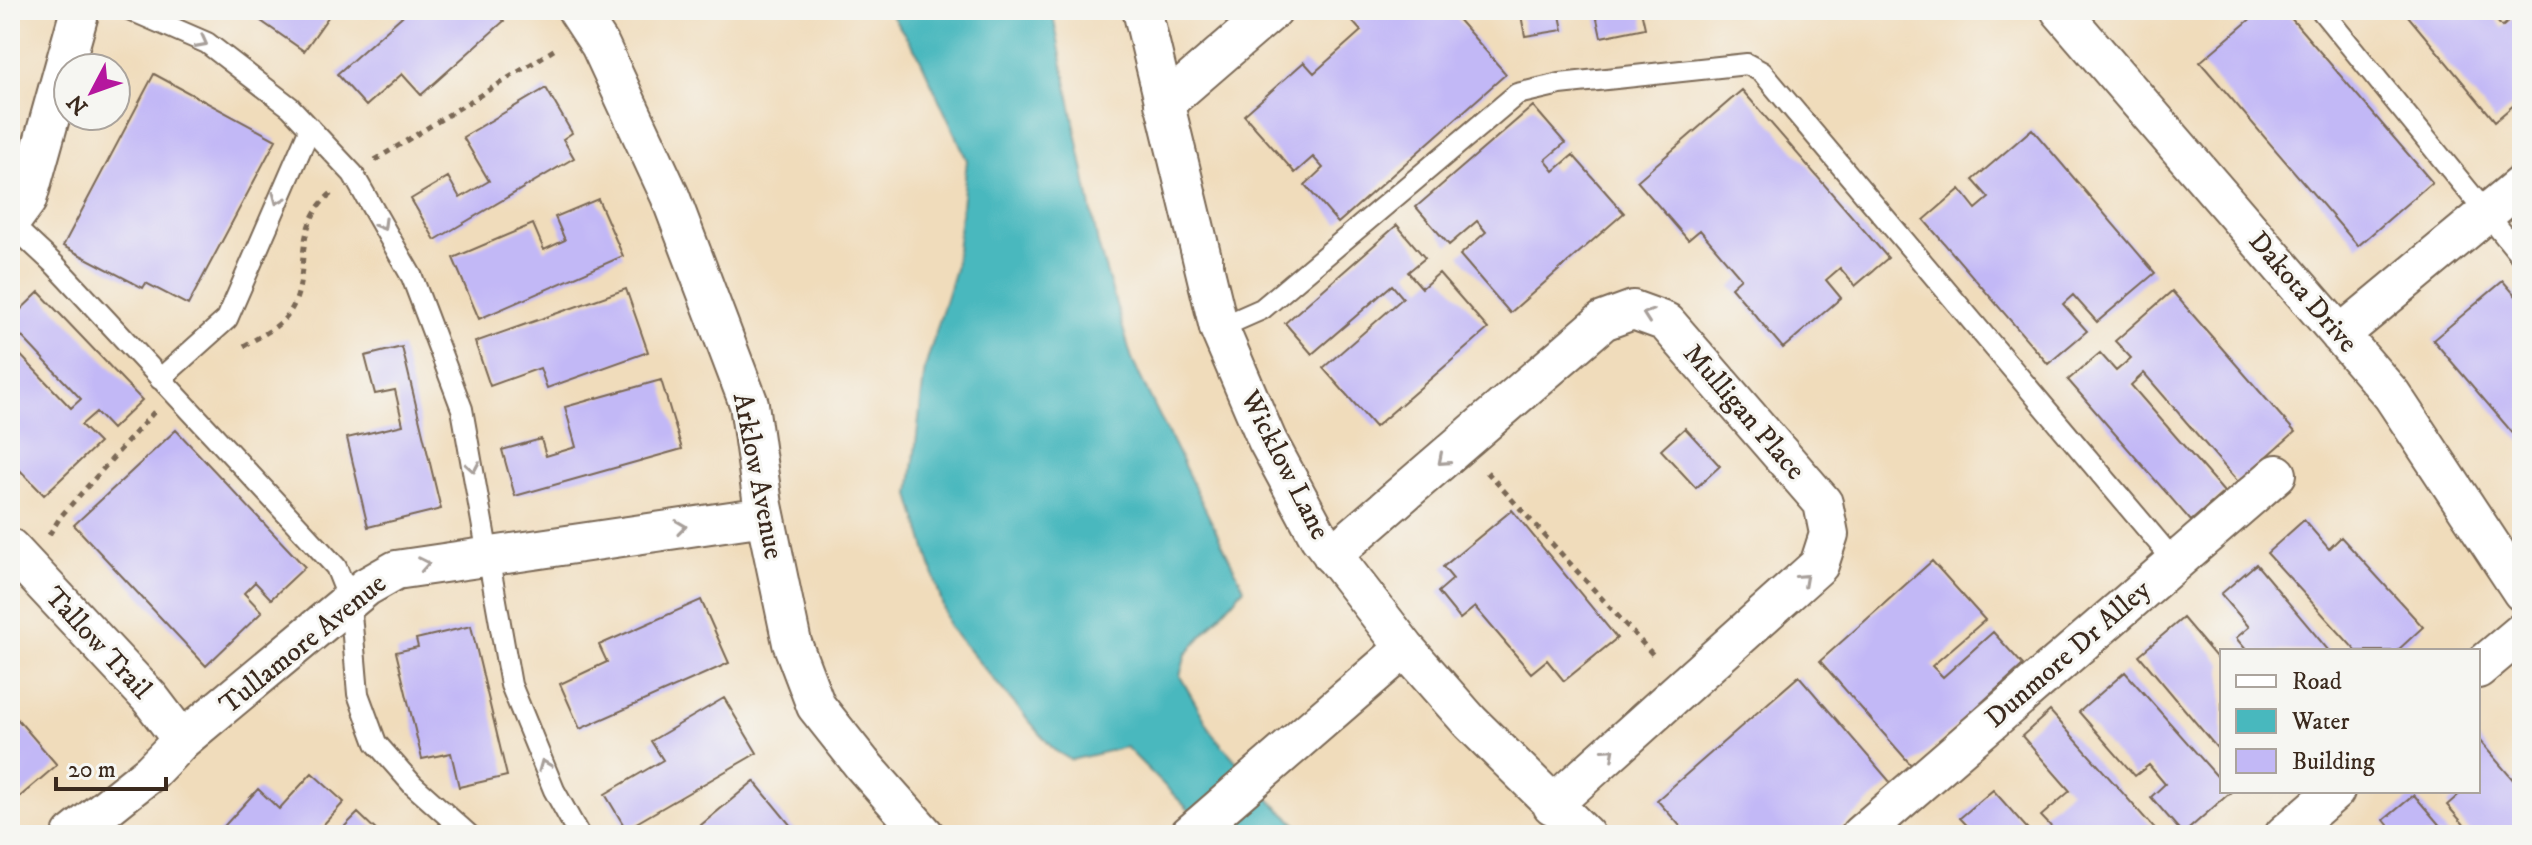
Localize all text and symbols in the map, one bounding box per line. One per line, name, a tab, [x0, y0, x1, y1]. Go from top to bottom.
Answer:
one-way arrow	[193, 33, 208, 48]
north arrow	[52, 52, 132, 132]
text: N	[62, 88, 94, 120]
one-way arrow	[271, 191, 287, 205]
one-way arrow	[372, 216, 388, 231]
street label: Dakota Drive	[2241, 224, 2365, 360]
one-way arrow	[1642, 309, 1656, 325]
street label: Mulligan Place	[1675, 337, 1813, 487]
street label: Wicklow Lane	[1232, 384, 1338, 545]
street label: Arklow Avenue	[725, 390, 791, 562]
one-way arrow	[1437, 450, 1452, 465]
one-way arrow	[463, 460, 480, 473]
one-way arrow	[674, 519, 688, 536]
one-way arrow	[417, 557, 431, 574]
street label: Tullamore Avenue	[212, 566, 394, 722]
street label: Dunmore Dr Alley	[1978, 572, 2159, 736]
one-way arrow	[1794, 574, 1809, 589]
street label: Tallow Trail	[37, 579, 159, 707]
legend	[2220, 649, 2480, 793]
text: Road	[2292, 667, 2342, 697]
text: Water	[2291, 707, 2349, 737]
scale bar	[56, 741, 166, 791]
text: Building	[2292, 747, 2375, 777]
one-way arrow	[1601, 748, 1615, 762]
text: 20 m	[68, 755, 116, 785]
one-way arrow	[538, 759, 554, 774]

